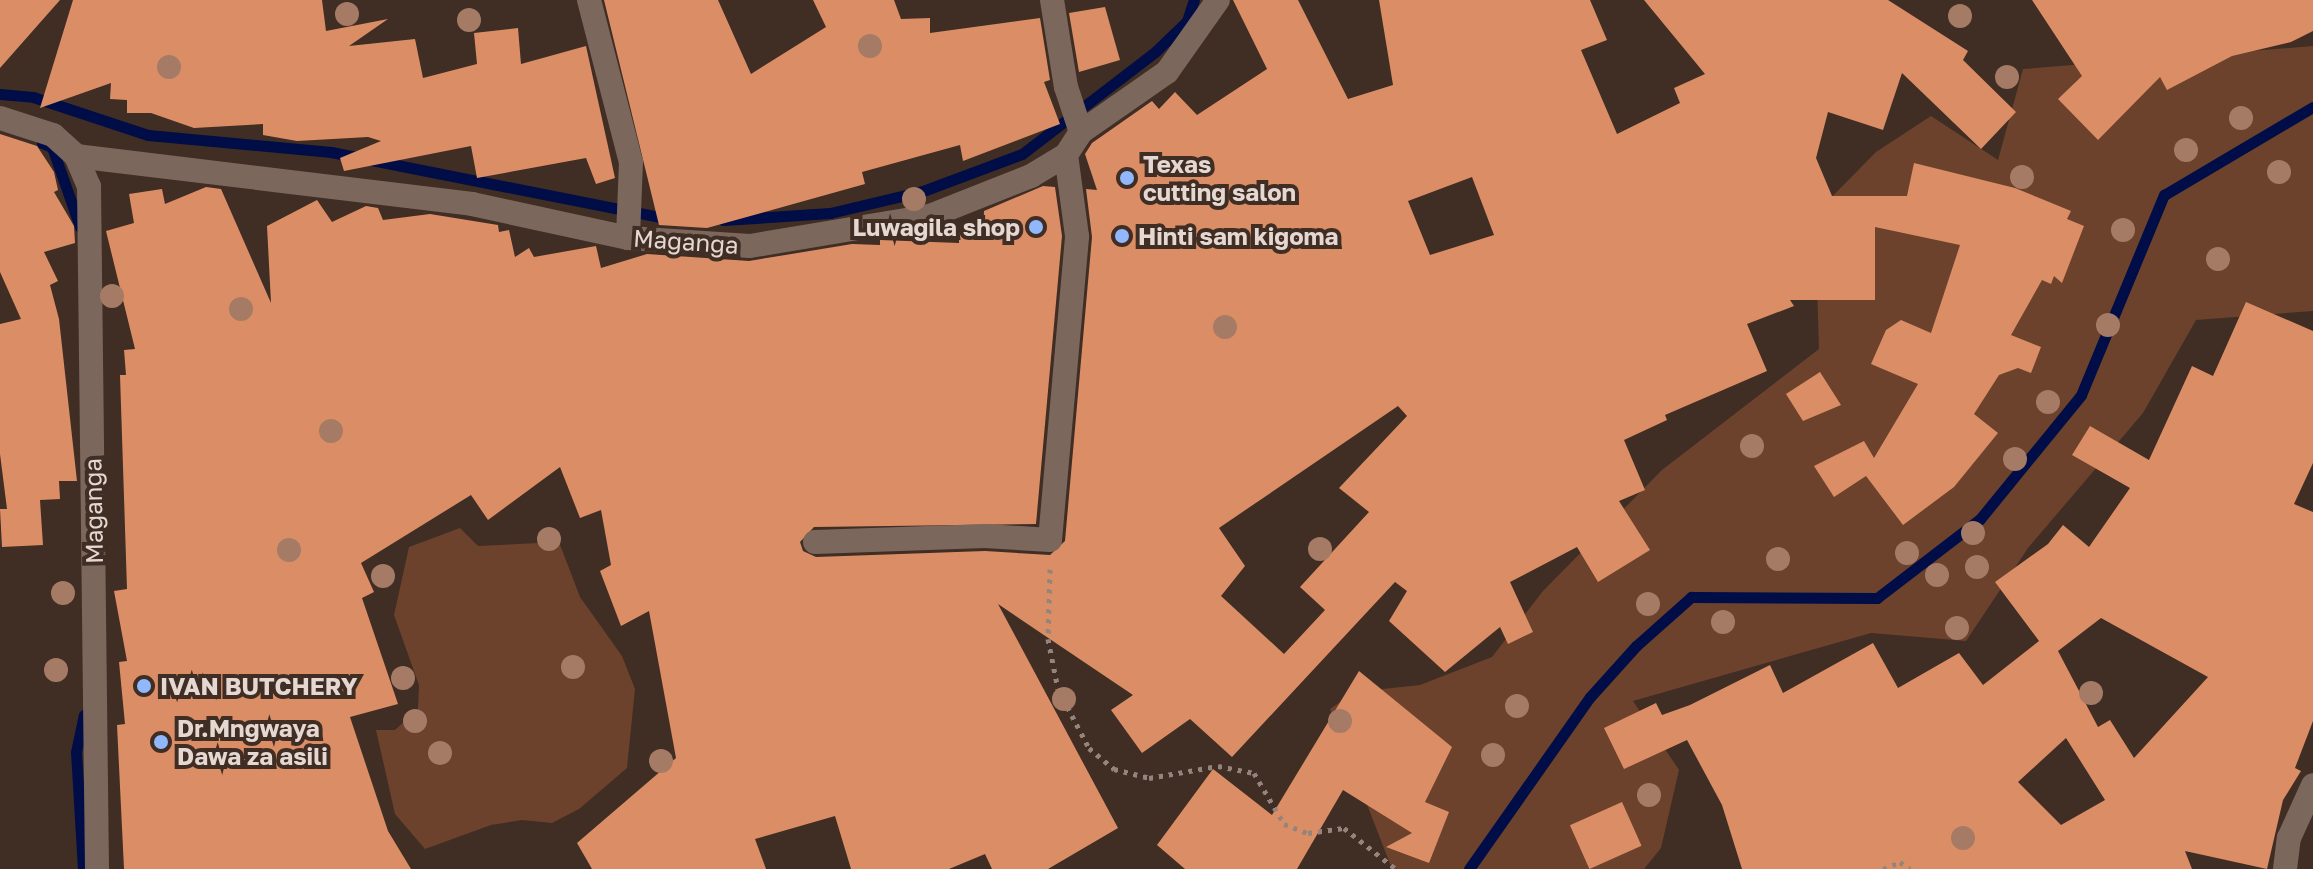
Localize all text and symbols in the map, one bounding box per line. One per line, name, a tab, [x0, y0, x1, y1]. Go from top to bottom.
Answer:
place label: Texas cutting salon	[1143, 150, 1296, 206]
marker: Texas cutting salon	[1118, 169, 1136, 187]
place label: Luwagila shop	[853, 213, 1020, 241]
marker: Luwagila shop	[1027, 218, 1045, 236]
place label: Hinti sam kigoma	[1138, 222, 1338, 250]
street label: Maganga	[632, 223, 740, 259]
marker: Hinti sam kigoma	[1113, 227, 1131, 245]
street label: Maganga	[78, 458, 108, 564]
place label: IVAN BUTCHERY	[160, 672, 358, 700]
marker: IVAN BUTCHERY	[135, 677, 153, 695]
place label: Dr.Mngwaya Dawa za asili	[177, 714, 328, 770]
marker: Dr.Mngwaya Dawa za asili	[152, 733, 170, 751]

